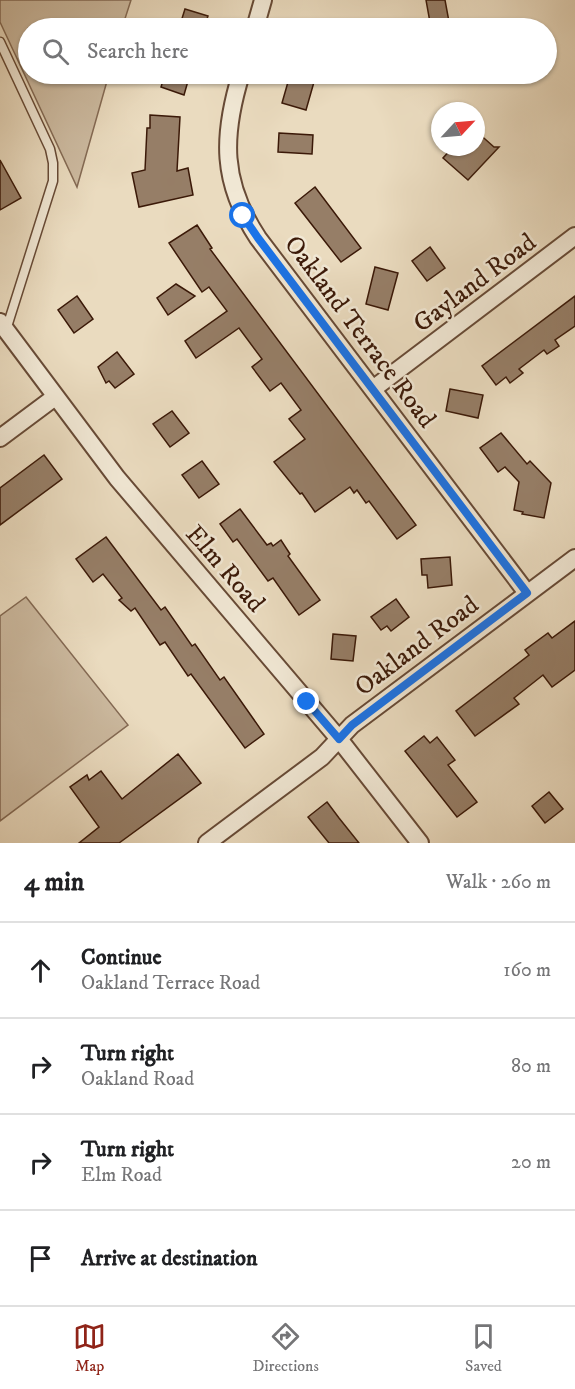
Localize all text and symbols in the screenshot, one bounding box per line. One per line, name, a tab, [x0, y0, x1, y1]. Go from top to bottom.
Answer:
search box	[18, 18, 557, 84]
icon: search	[39, 35, 72, 68]
text: Search here	[87, 38, 189, 65]
north arrow	[431, 102, 485, 156]
route start	[229, 202, 255, 228]
street label: Gayland Road	[407, 226, 543, 340]
street label: Oakland Terrace Road	[277, 229, 443, 435]
street label: Elm Road	[178, 518, 272, 620]
street label: Oakland Road	[348, 589, 486, 704]
route end	[293, 688, 319, 714]
text: 4 min	[24, 866, 84, 899]
text: Walk · 260 m	[446, 870, 551, 895]
text: Continue	[81, 944, 162, 971]
icon: ahead	[24, 954, 57, 987]
text: 160 m	[503, 958, 551, 983]
text: Oakland Terrace Road	[81, 971, 260, 996]
text: Turn right	[81, 1040, 174, 1067]
icon: right	[24, 1050, 57, 1083]
text: 80 m	[511, 1054, 551, 1079]
text: Oakland Road	[81, 1067, 194, 1092]
text: Turn right	[81, 1136, 174, 1163]
icon: right	[24, 1146, 57, 1179]
text: 20 m	[511, 1150, 551, 1175]
text: Elm Road	[81, 1163, 162, 1188]
icon: arrive	[24, 1242, 57, 1275]
text: Arrive at destination	[81, 1245, 258, 1272]
tab: Map	[73, 1320, 106, 1376]
tab: Directions	[252, 1320, 319, 1376]
tab: Saved	[465, 1320, 502, 1376]

